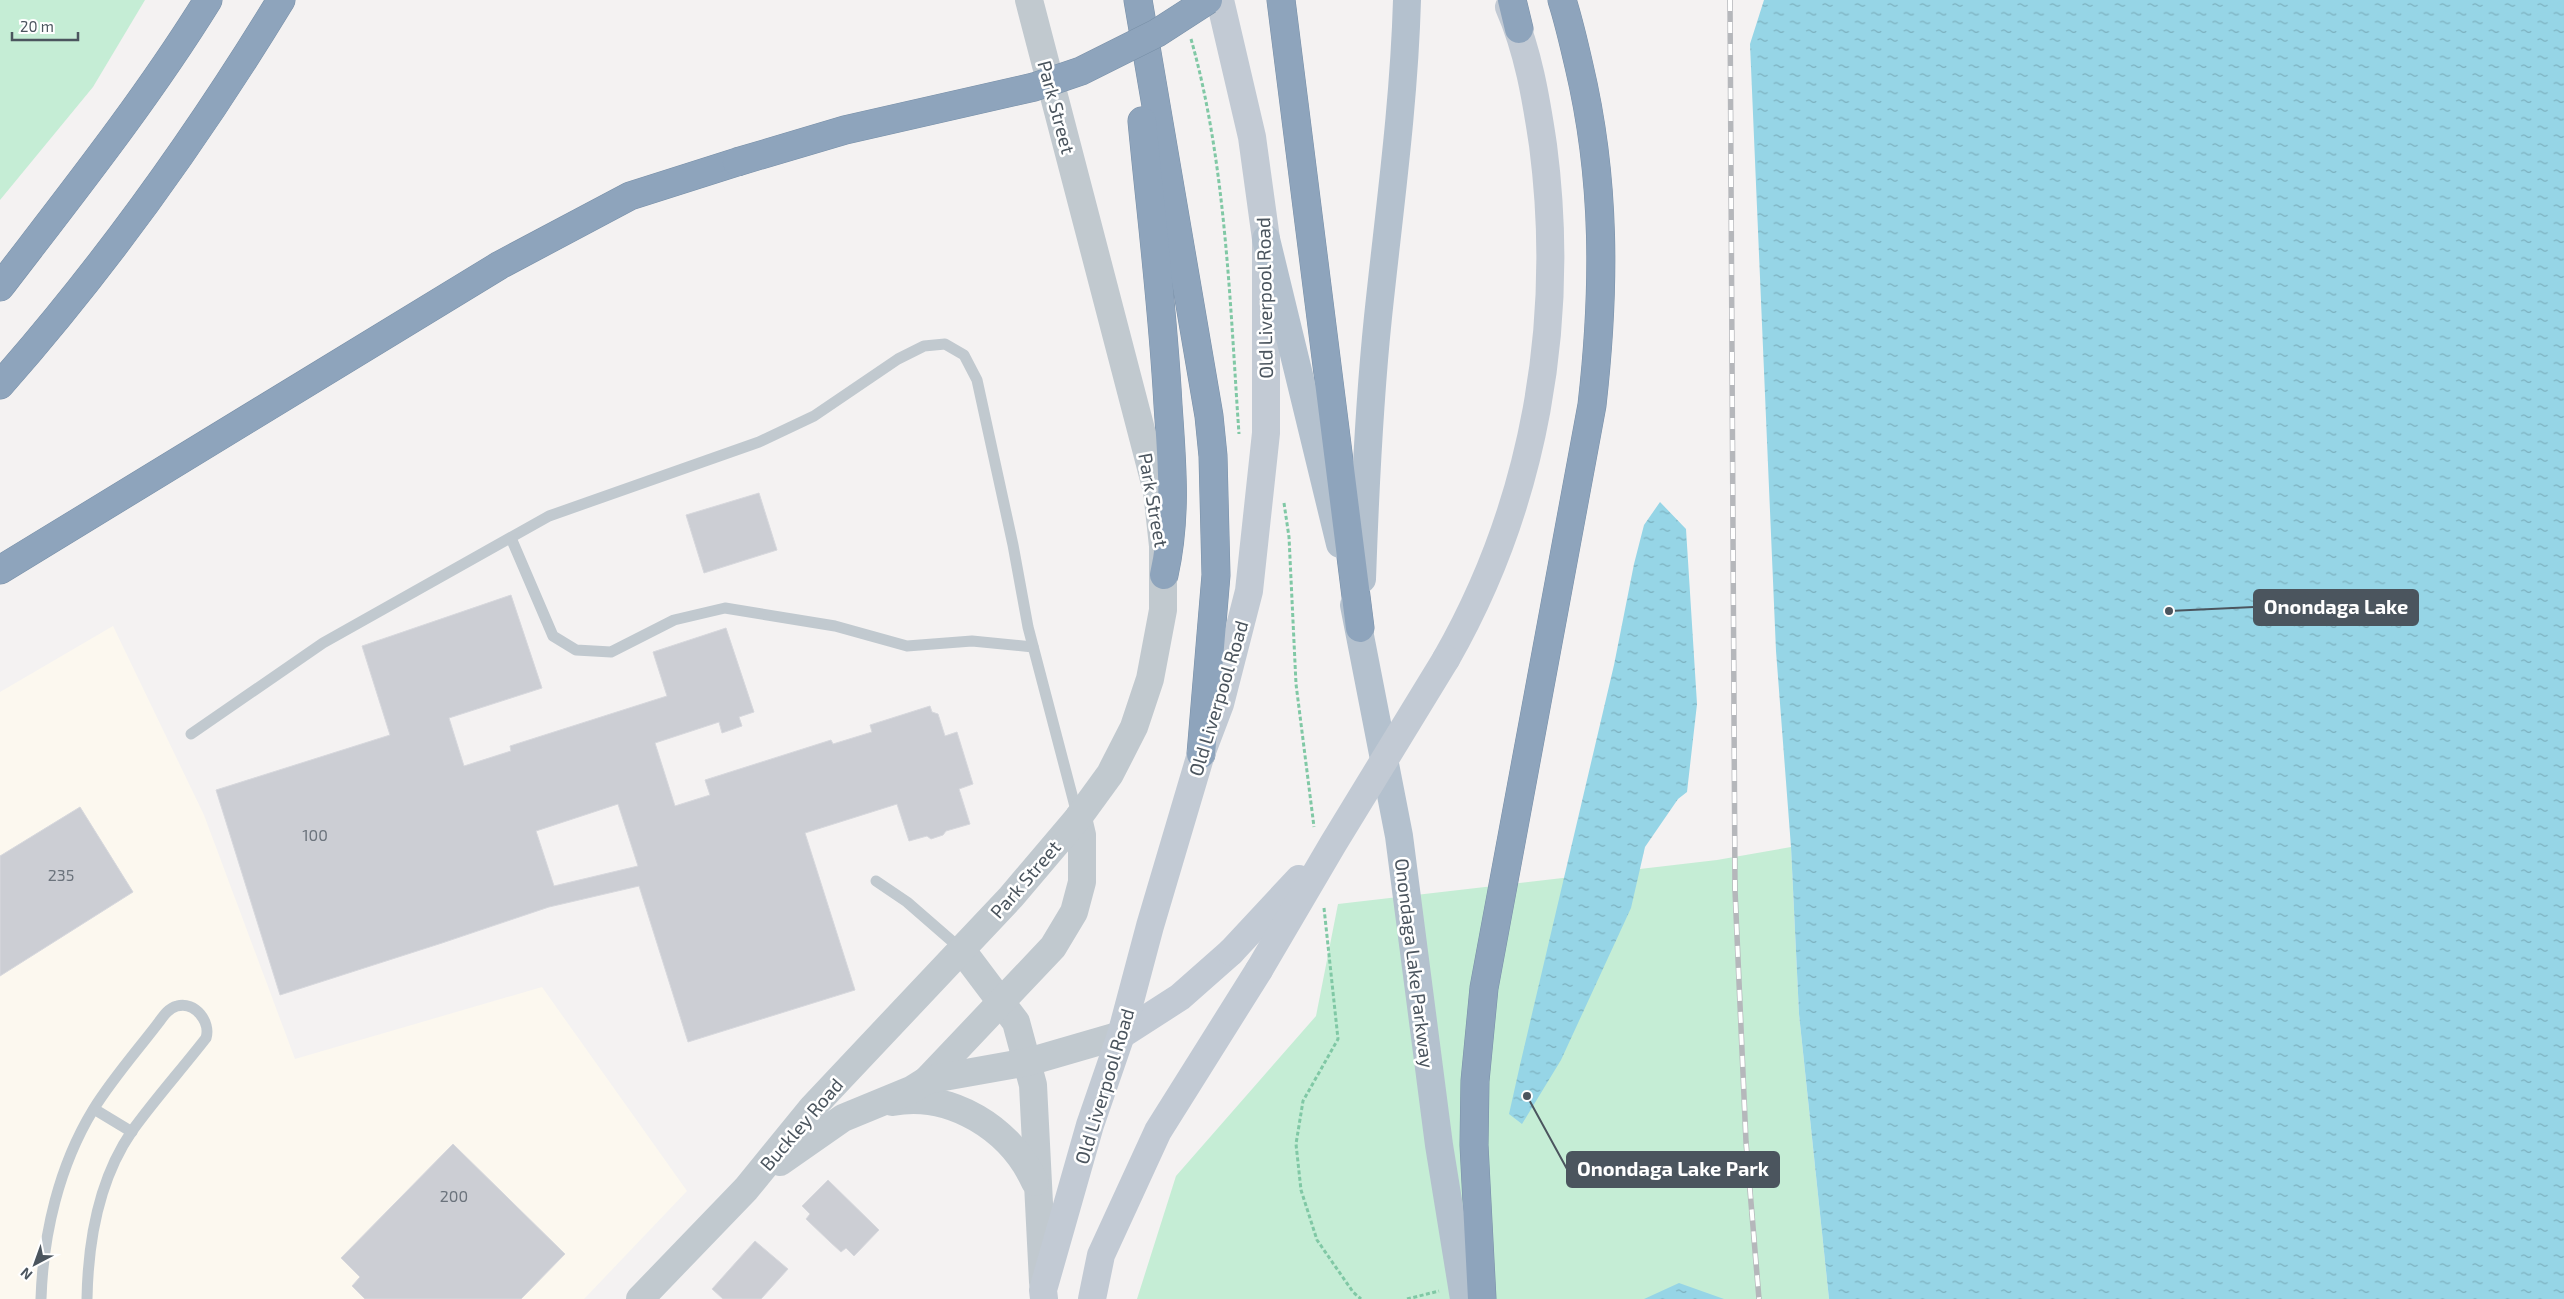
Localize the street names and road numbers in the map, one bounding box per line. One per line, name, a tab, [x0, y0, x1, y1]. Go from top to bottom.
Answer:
street label: Park Street	[1034, 58, 1080, 156]
street label: Old Liverpool Road	[1251, 217, 1277, 379]
street label: Park Street	[1134, 451, 1174, 549]
street label: Old Liverpool Road	[1183, 617, 1253, 779]
street label: Park Street	[985, 835, 1065, 923]
street label: Onondaga Lake Parkway	[1391, 857, 1439, 1069]
street label: Old Liverpool Road	[1069, 1005, 1139, 1167]
street label: Buckley Road	[755, 1073, 847, 1175]

